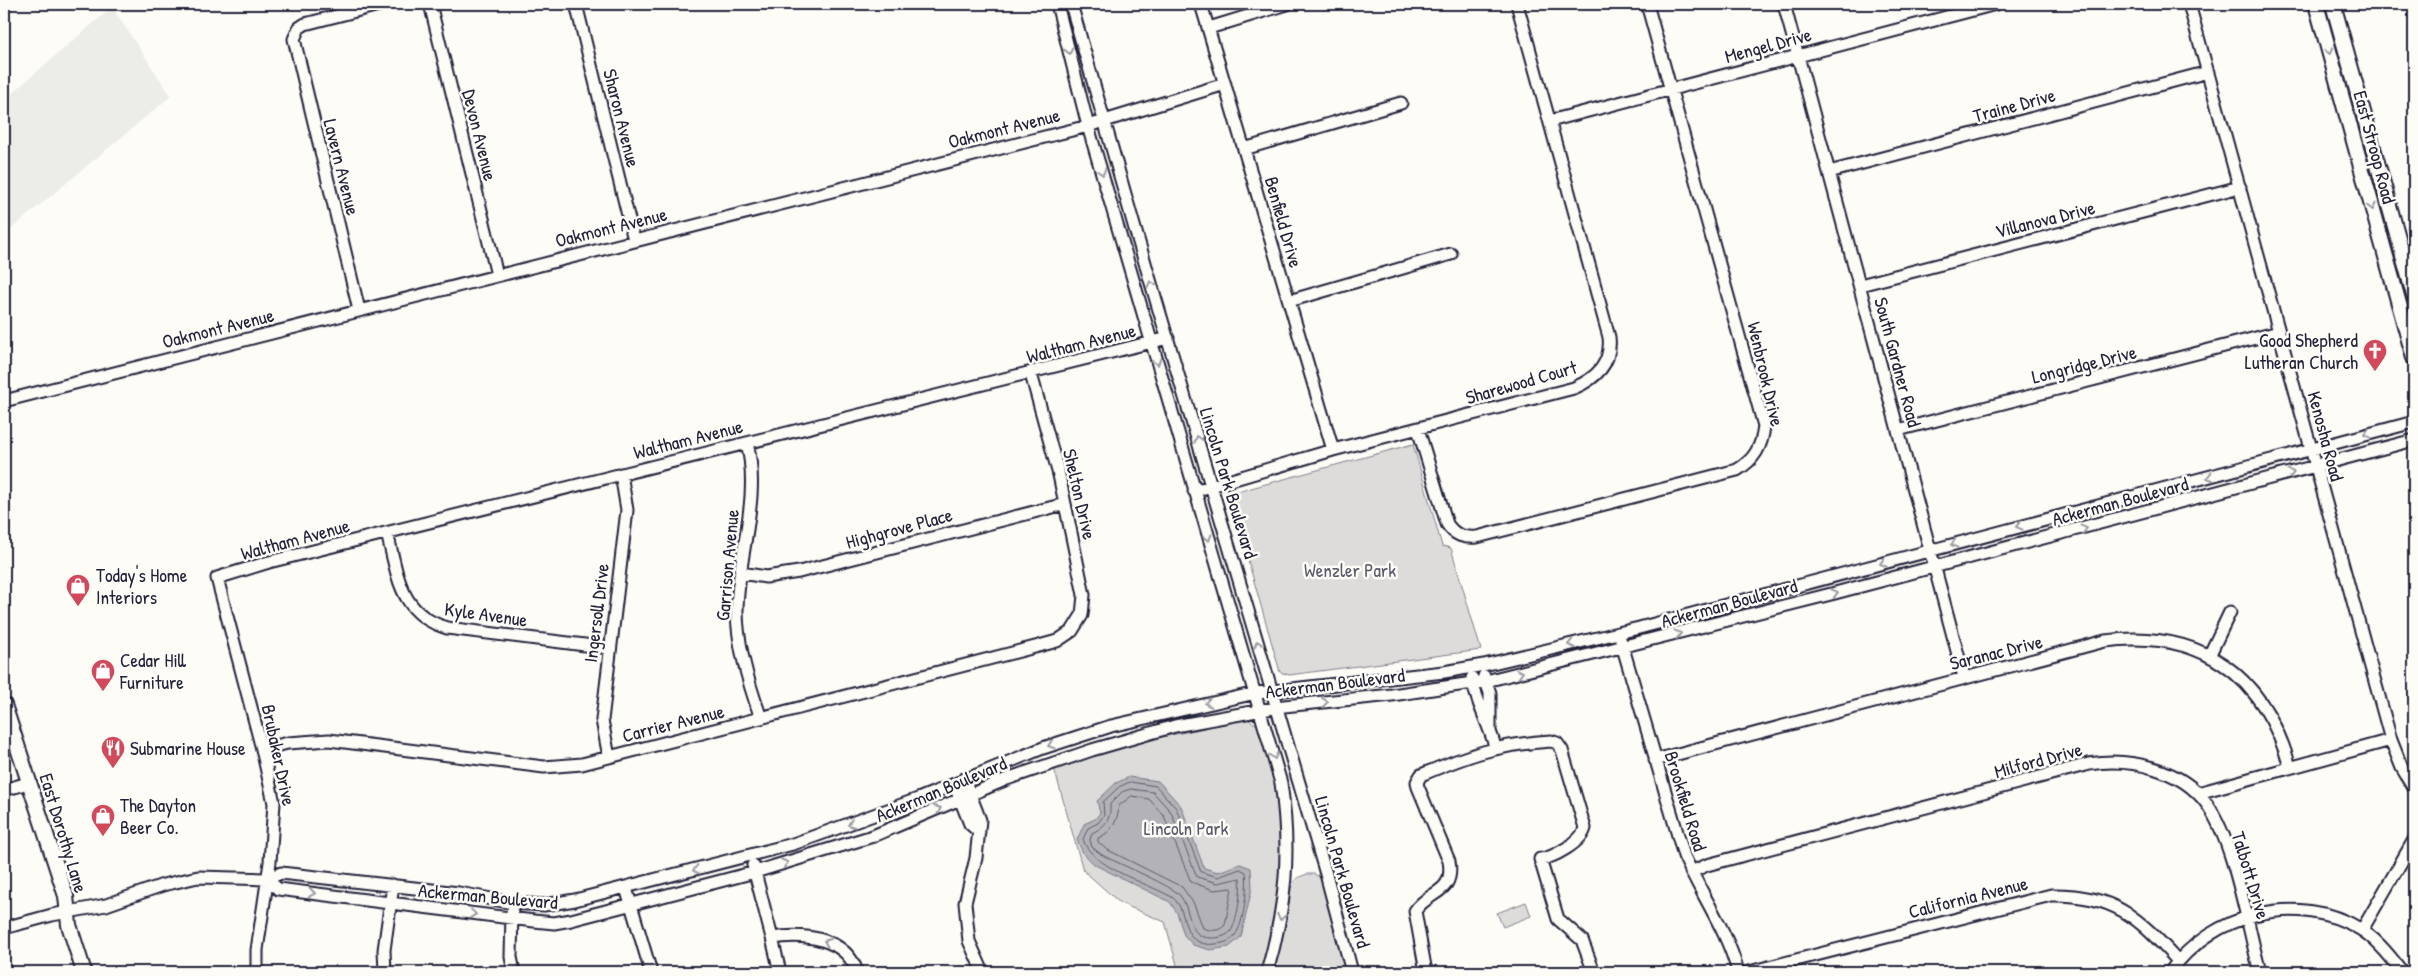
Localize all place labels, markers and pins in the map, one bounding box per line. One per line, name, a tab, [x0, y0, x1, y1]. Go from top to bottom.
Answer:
place label: Good Shepherd Lutheran Church	[2245, 327, 2359, 375]
church icon: Good Shepherd Lutheran Church	[2362, 338, 2388, 372]
place label: Today's Home Interiors	[96, 562, 188, 610]
shop icon: Today's Home Interiors	[65, 573, 91, 607]
place label: Cedar Hill Furniture	[119, 647, 187, 695]
shop icon: Cedar Hill Furniture	[90, 658, 116, 692]
restaurant icon: Submarine House	[100, 735, 126, 769]
place label: Submarine House	[130, 735, 246, 761]
place label: The Dayton Beer Co.	[120, 792, 196, 840]
shop icon: The Dayton Beer Co.	[90, 803, 116, 837]

